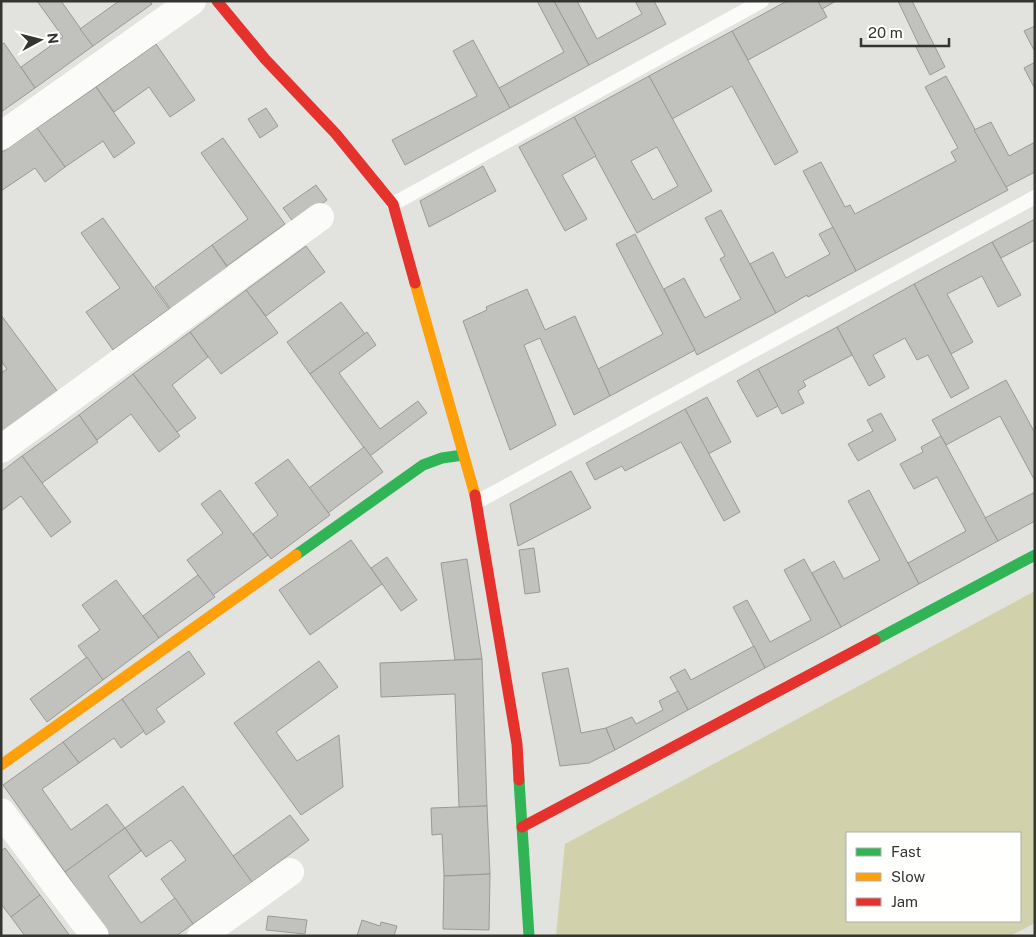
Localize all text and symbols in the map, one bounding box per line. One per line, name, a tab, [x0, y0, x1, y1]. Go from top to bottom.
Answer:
north arrow	[15, 15, 65, 65]
scale bar	[861, 15, 948, 47]
text: 20 m	[868, 24, 903, 41]
text: N	[44, 32, 62, 45]
legend	[846, 832, 1021, 922]
text: Fast	[891, 843, 921, 860]
text: Slow	[891, 868, 926, 885]
text: Jam	[891, 893, 918, 910]

